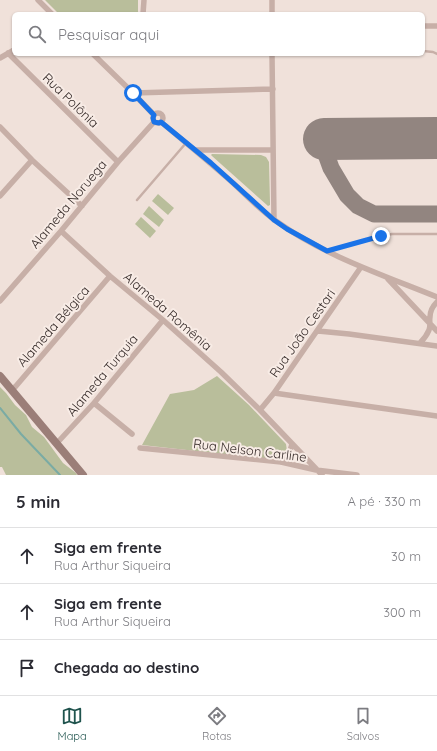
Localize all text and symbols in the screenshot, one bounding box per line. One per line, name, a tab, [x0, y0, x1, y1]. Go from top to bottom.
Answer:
search box	[12, 12, 425, 56]
icon: search	[26, 23, 48, 45]
text: Pesquisar aqui	[58, 25, 159, 44]
street label: Rua Polônia	[40, 69, 102, 131]
route start	[124, 84, 142, 102]
street label: Alameda Noruega	[26, 156, 110, 252]
route end	[372, 227, 390, 245]
street label: Alameda Romênia	[121, 268, 215, 354]
street label: Alameda Bélgica	[14, 282, 92, 370]
street label: Rua João Cestari	[266, 286, 338, 380]
street label: Alameda Turquia	[63, 331, 141, 419]
street label: Rua Nelson Carline	[192, 435, 308, 465]
text: 5 min	[16, 491, 60, 512]
text: A pé · 330 m	[347, 493, 421, 509]
text: Siga em frente	[54, 538, 162, 557]
icon: ahead	[16, 545, 38, 567]
text: 30 m	[391, 548, 421, 564]
text: Rua Arthur Siqueira	[54, 557, 171, 573]
text: Siga em frente	[54, 594, 162, 613]
icon: ahead	[16, 601, 38, 623]
text: 300 m	[383, 604, 421, 620]
text: Rua Arthur Siqueira	[54, 613, 171, 629]
icon: arrive	[16, 657, 38, 679]
text: Chegada ao destino	[54, 658, 199, 677]
tab: Mapa	[58, 705, 87, 743]
tab: Rotas	[202, 705, 231, 743]
tab: Salvos	[347, 705, 379, 743]

